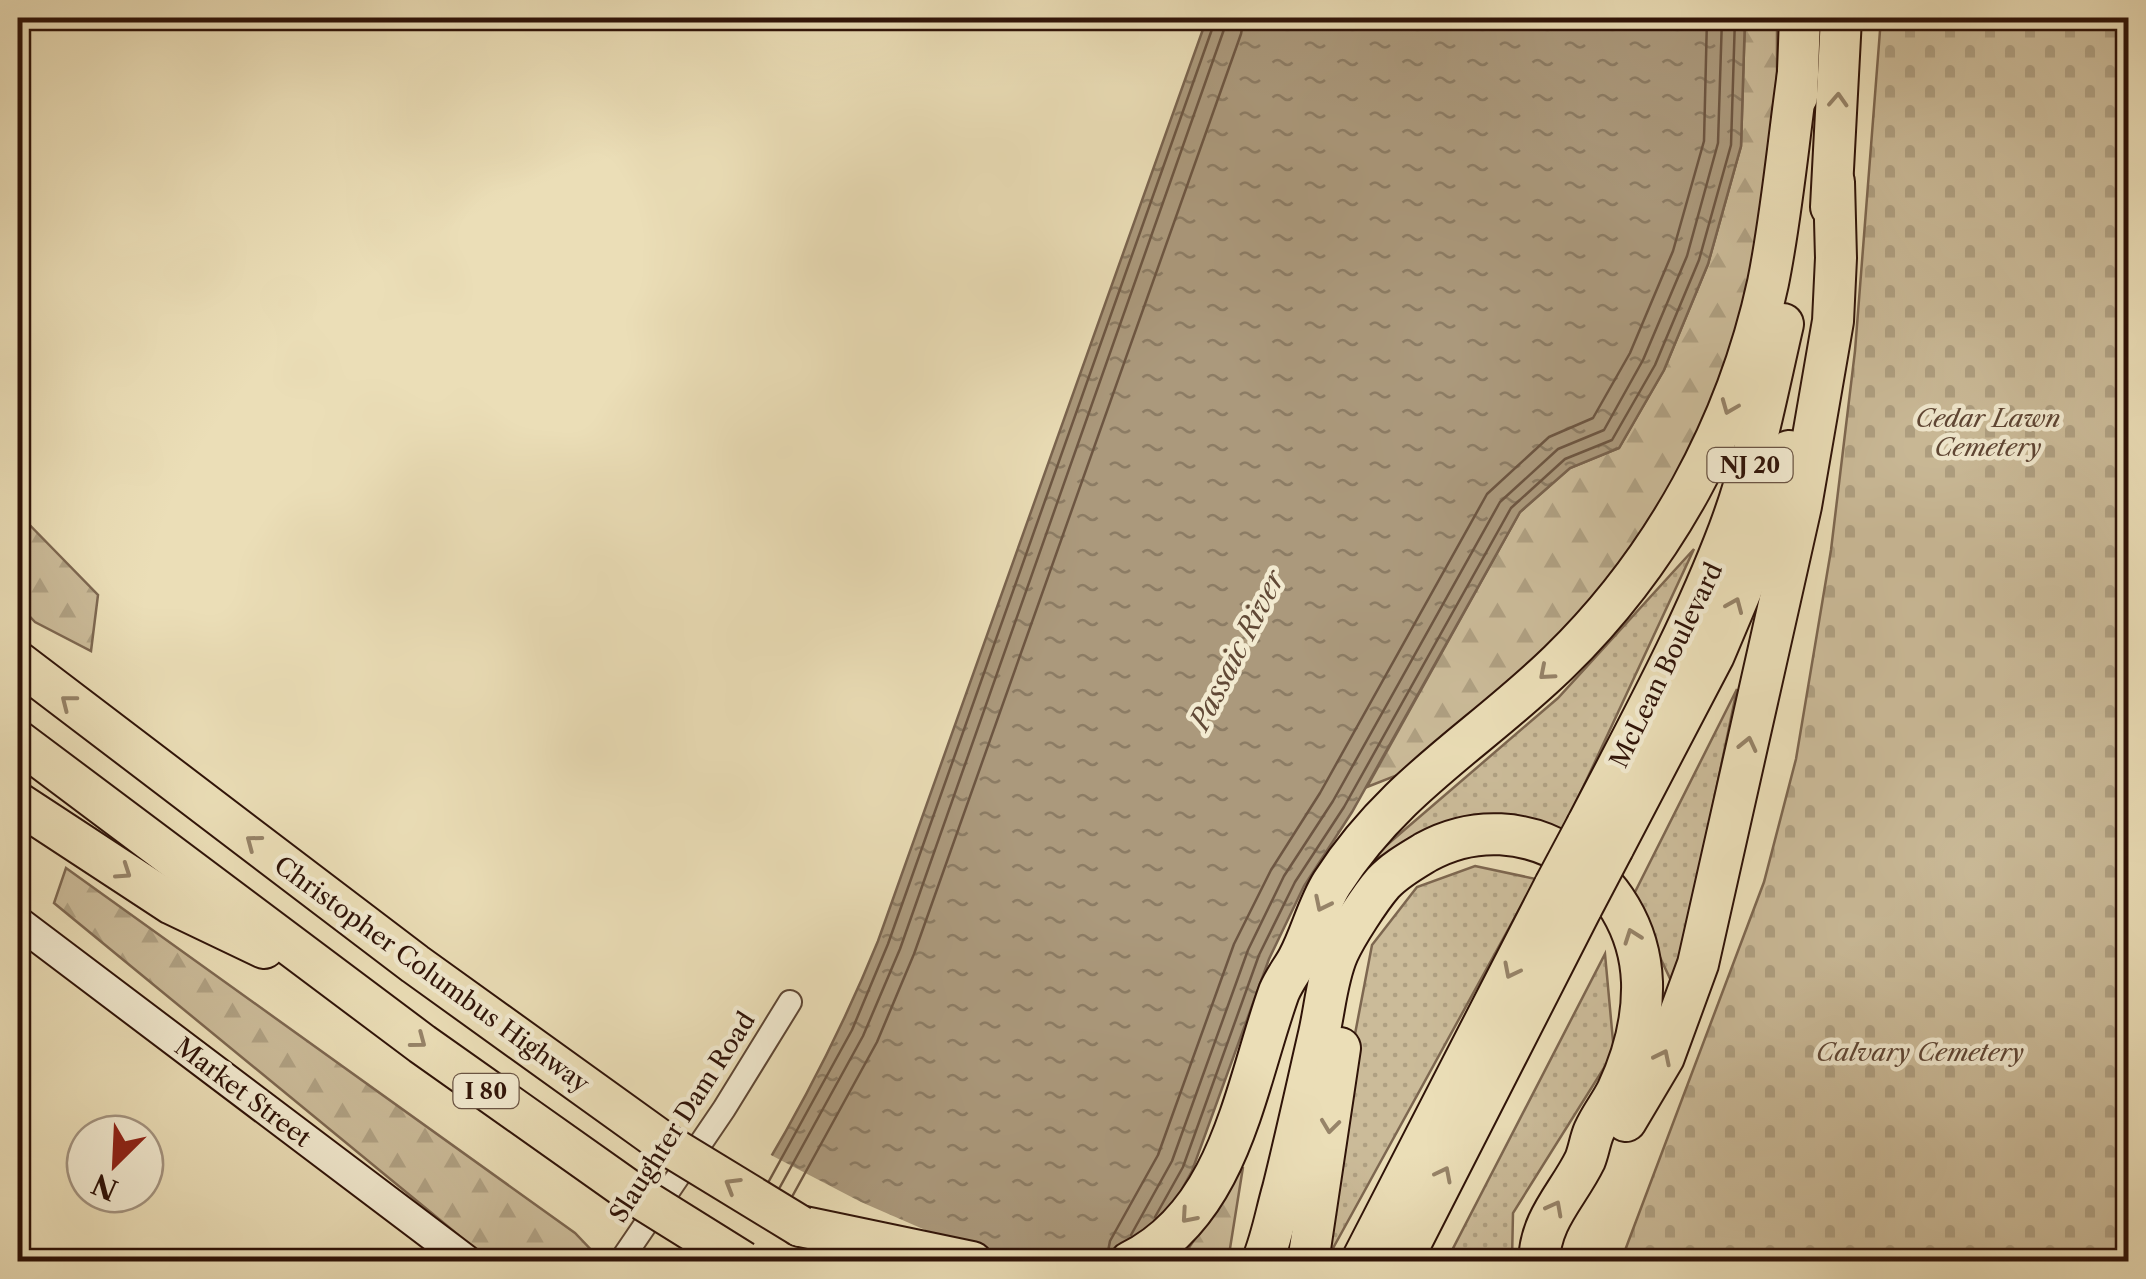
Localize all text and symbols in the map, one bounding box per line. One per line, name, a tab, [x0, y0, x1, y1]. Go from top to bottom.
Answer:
one-way arrow	[1827, 91, 1848, 107]
one-way arrow	[1721, 397, 1741, 415]
park label: Cedar Lawn Cemetery	[1915, 403, 2061, 463]
road number: NJ 20	[1708, 448, 1792, 482]
street label: McLean Boulevard	[1603, 558, 1730, 773]
water label: Passaic River	[1181, 563, 1293, 737]
one-way arrow	[1724, 597, 1744, 615]
one-way arrow	[1540, 661, 1558, 679]
one-way arrow	[61, 696, 79, 713]
one-way arrow	[1736, 736, 1757, 753]
one-way arrow	[247, 837, 265, 854]
street label: Christopher Columbus Highway	[268, 850, 596, 1100]
one-way arrow	[112, 860, 131, 878]
one-way arrow	[1314, 893, 1334, 911]
one-way arrow	[1624, 928, 1644, 946]
one-way arrow	[1504, 961, 1523, 979]
street label: Slaughter Dam Road	[603, 1006, 762, 1228]
one-way arrow	[408, 1030, 426, 1047]
street label: Market Street	[168, 1031, 317, 1154]
park label: Calvary Cemetery	[1816, 1037, 2025, 1068]
one-way arrow	[1650, 1049, 1670, 1067]
road number: I 80	[454, 1074, 518, 1108]
north arrow	[65, 1114, 165, 1214]
one-way arrow	[1320, 1118, 1341, 1134]
text: N	[87, 1166, 123, 1207]
one-way arrow	[1432, 1166, 1451, 1184]
one-way arrow	[725, 1178, 743, 1197]
one-way arrow	[1543, 1201, 1562, 1219]
one-way arrow	[1182, 1205, 1200, 1223]

